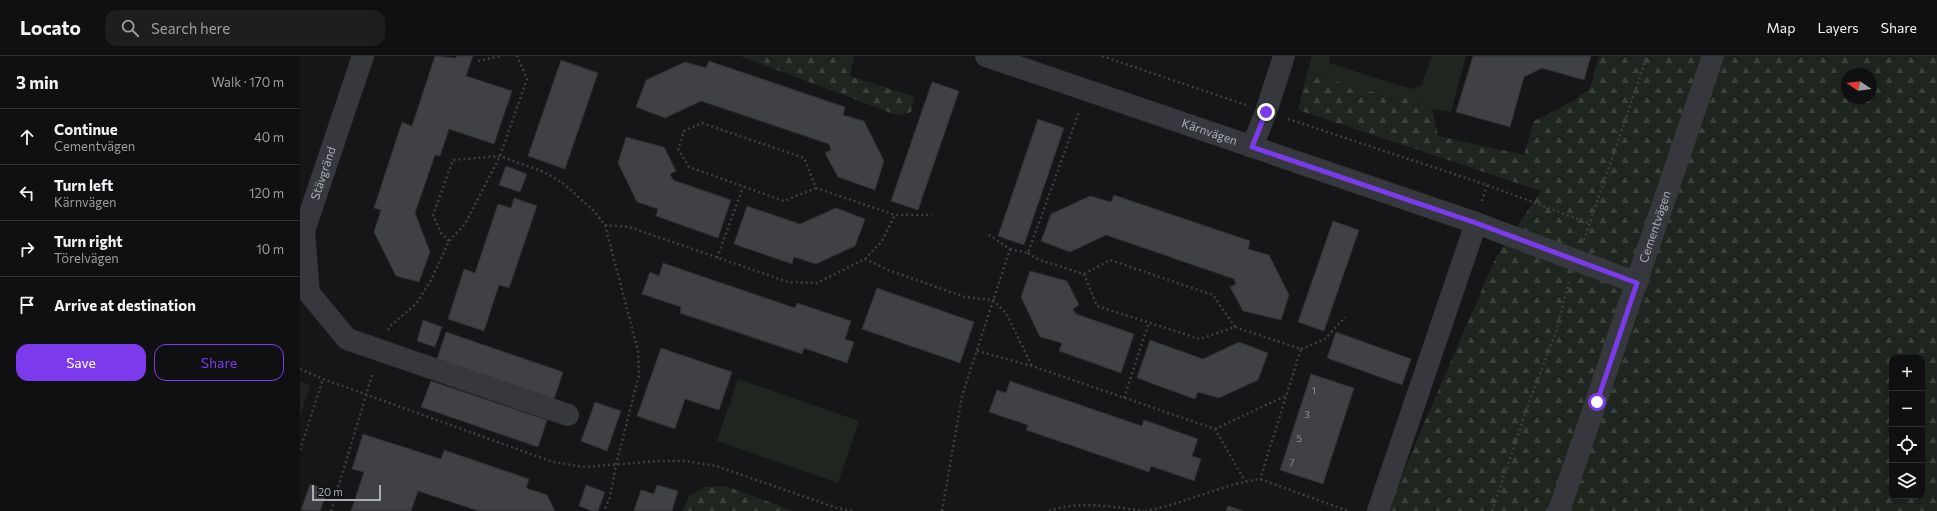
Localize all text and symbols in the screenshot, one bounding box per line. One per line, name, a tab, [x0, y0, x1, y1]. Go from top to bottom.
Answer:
search box	[105, 10, 385, 46]
text: Locato	[20, 16, 81, 39]
icon: search	[119, 17, 141, 39]
text: Search here	[151, 19, 230, 37]
text: Map	[1767, 19, 1795, 36]
text: Layers	[1817, 19, 1859, 36]
text: Share	[1881, 19, 1917, 36]
north arrow	[1841, 68, 1877, 104]
text: 3 min	[16, 72, 59, 93]
text: Walk · 170 m	[212, 74, 284, 90]
route end	[1257, 103, 1275, 121]
street label: Kärnvägen	[1180, 115, 1239, 147]
text: Continue	[54, 120, 118, 138]
icon: ahead	[16, 126, 38, 148]
text: 40 m	[254, 129, 284, 145]
text: Cementvägen	[54, 138, 135, 154]
street label: Stävgränd	[307, 145, 338, 201]
text: Turn left	[54, 176, 113, 194]
icon: left	[16, 182, 38, 204]
text: 120 m	[249, 185, 284, 201]
street label: Cementvägen	[1636, 189, 1673, 264]
text: Kärnvägen	[54, 194, 116, 210]
text: Turn right	[54, 232, 123, 250]
icon: right	[16, 238, 38, 260]
text: 10 m	[256, 241, 284, 257]
text: Törelvägen	[54, 250, 119, 266]
icon: arrive	[16, 294, 38, 316]
text: Arrive at destination	[54, 296, 196, 314]
button: Save	[16, 344, 146, 381]
button: Share	[154, 344, 284, 381]
map controls	[1889, 355, 1925, 499]
button: +	[1889, 355, 1925, 391]
house number: 1	[1312, 384, 1316, 396]
button: −	[1889, 391, 1925, 427]
route start	[1588, 393, 1606, 411]
house number: 3	[1304, 408, 1310, 420]
button: locate	[1889, 427, 1925, 463]
house number: 5	[1296, 432, 1302, 444]
house number: 7	[1289, 456, 1295, 468]
button: layers	[1889, 463, 1925, 499]
scale bar	[312, 483, 381, 502]
text: 20 m	[318, 485, 343, 498]

